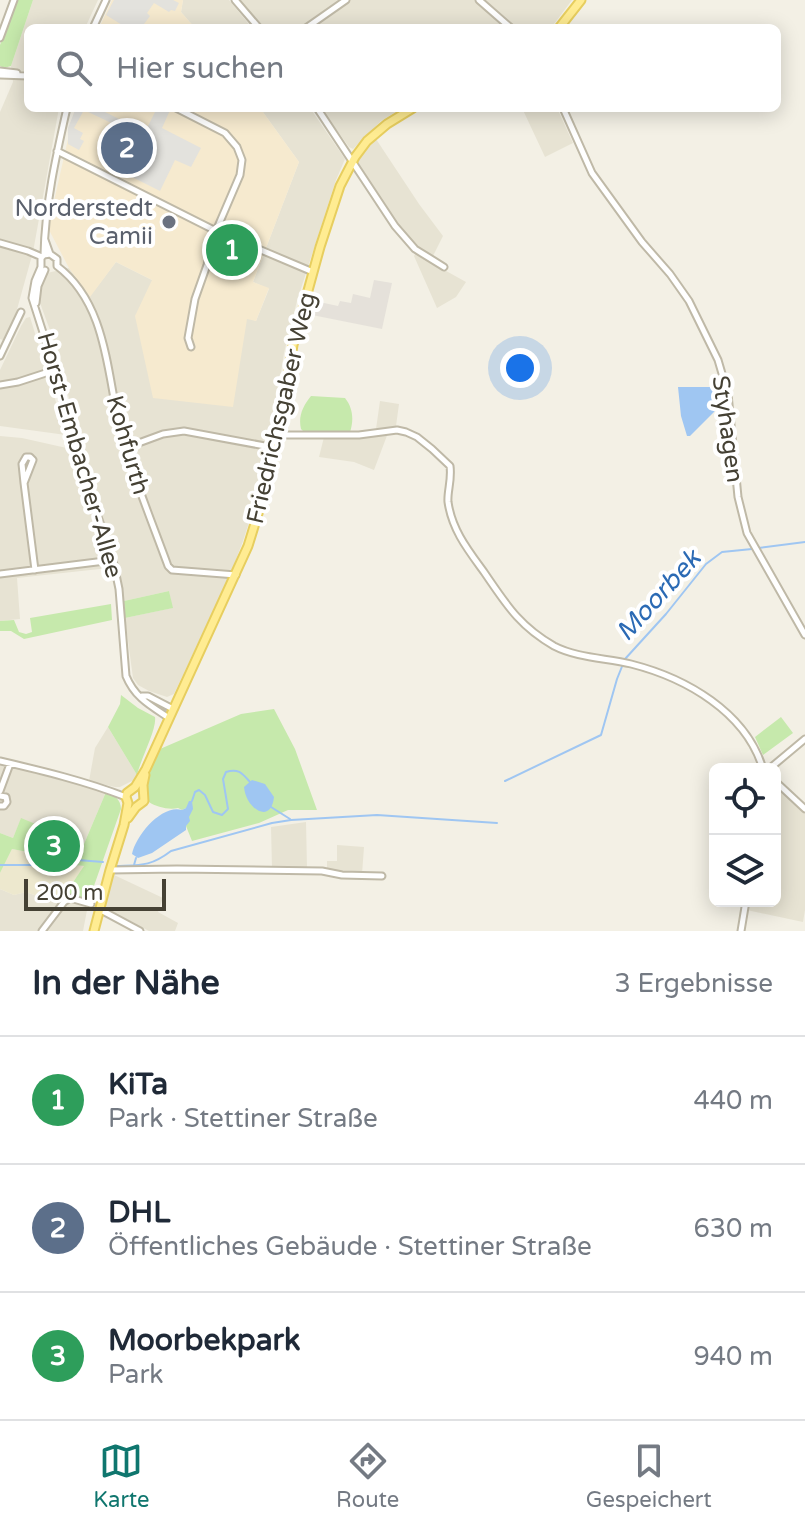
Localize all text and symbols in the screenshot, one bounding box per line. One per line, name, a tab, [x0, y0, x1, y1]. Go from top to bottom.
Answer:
search box	[24, 24, 781, 112]
icon: search	[52, 46, 96, 90]
text: Hier suchen	[116, 50, 284, 87]
pin: 2	[101, 118, 153, 178]
place label: Norderstedt Camii	[14, 194, 153, 251]
marker: Norderstedt Camii	[160, 213, 178, 231]
pin: 1	[206, 220, 258, 280]
street label: Friedrichsgaber Weg	[241, 290, 322, 527]
street label: Horst-Embacher-Allee	[31, 329, 129, 581]
your location	[500, 348, 540, 388]
street label: Styhagen	[706, 374, 749, 484]
street label: Kohfurth	[100, 392, 155, 498]
water label: Moorbek	[610, 542, 708, 647]
map controls	[709, 763, 781, 907]
button: locate	[709, 763, 781, 835]
pin: 3	[28, 816, 80, 876]
button: layers	[709, 835, 781, 907]
scale bar	[24, 875, 166, 911]
text: 200 m	[36, 880, 103, 906]
text: In der Nähe	[32, 963, 220, 1004]
text: 3 Ergebnisse	[614, 968, 773, 999]
text: KiTa	[108, 1066, 168, 1103]
text: 1	[50, 1085, 66, 1116]
text: 440 m	[693, 1085, 773, 1116]
text: Park · Stettiner Straße	[108, 1103, 378, 1134]
text: DHL	[108, 1194, 170, 1231]
text: 2	[50, 1213, 66, 1244]
text: 630 m	[693, 1213, 773, 1244]
text: Öffentliches Gebäude · Stettiner Straße	[108, 1231, 592, 1262]
text: Moorbekpark	[108, 1322, 300, 1359]
text: 3	[50, 1341, 66, 1372]
text: 940 m	[693, 1341, 773, 1372]
text: Park	[108, 1359, 164, 1390]
tab: Karte	[93, 1439, 150, 1513]
tab: Route	[336, 1439, 399, 1513]
tab: Gespeichert	[586, 1439, 712, 1513]

